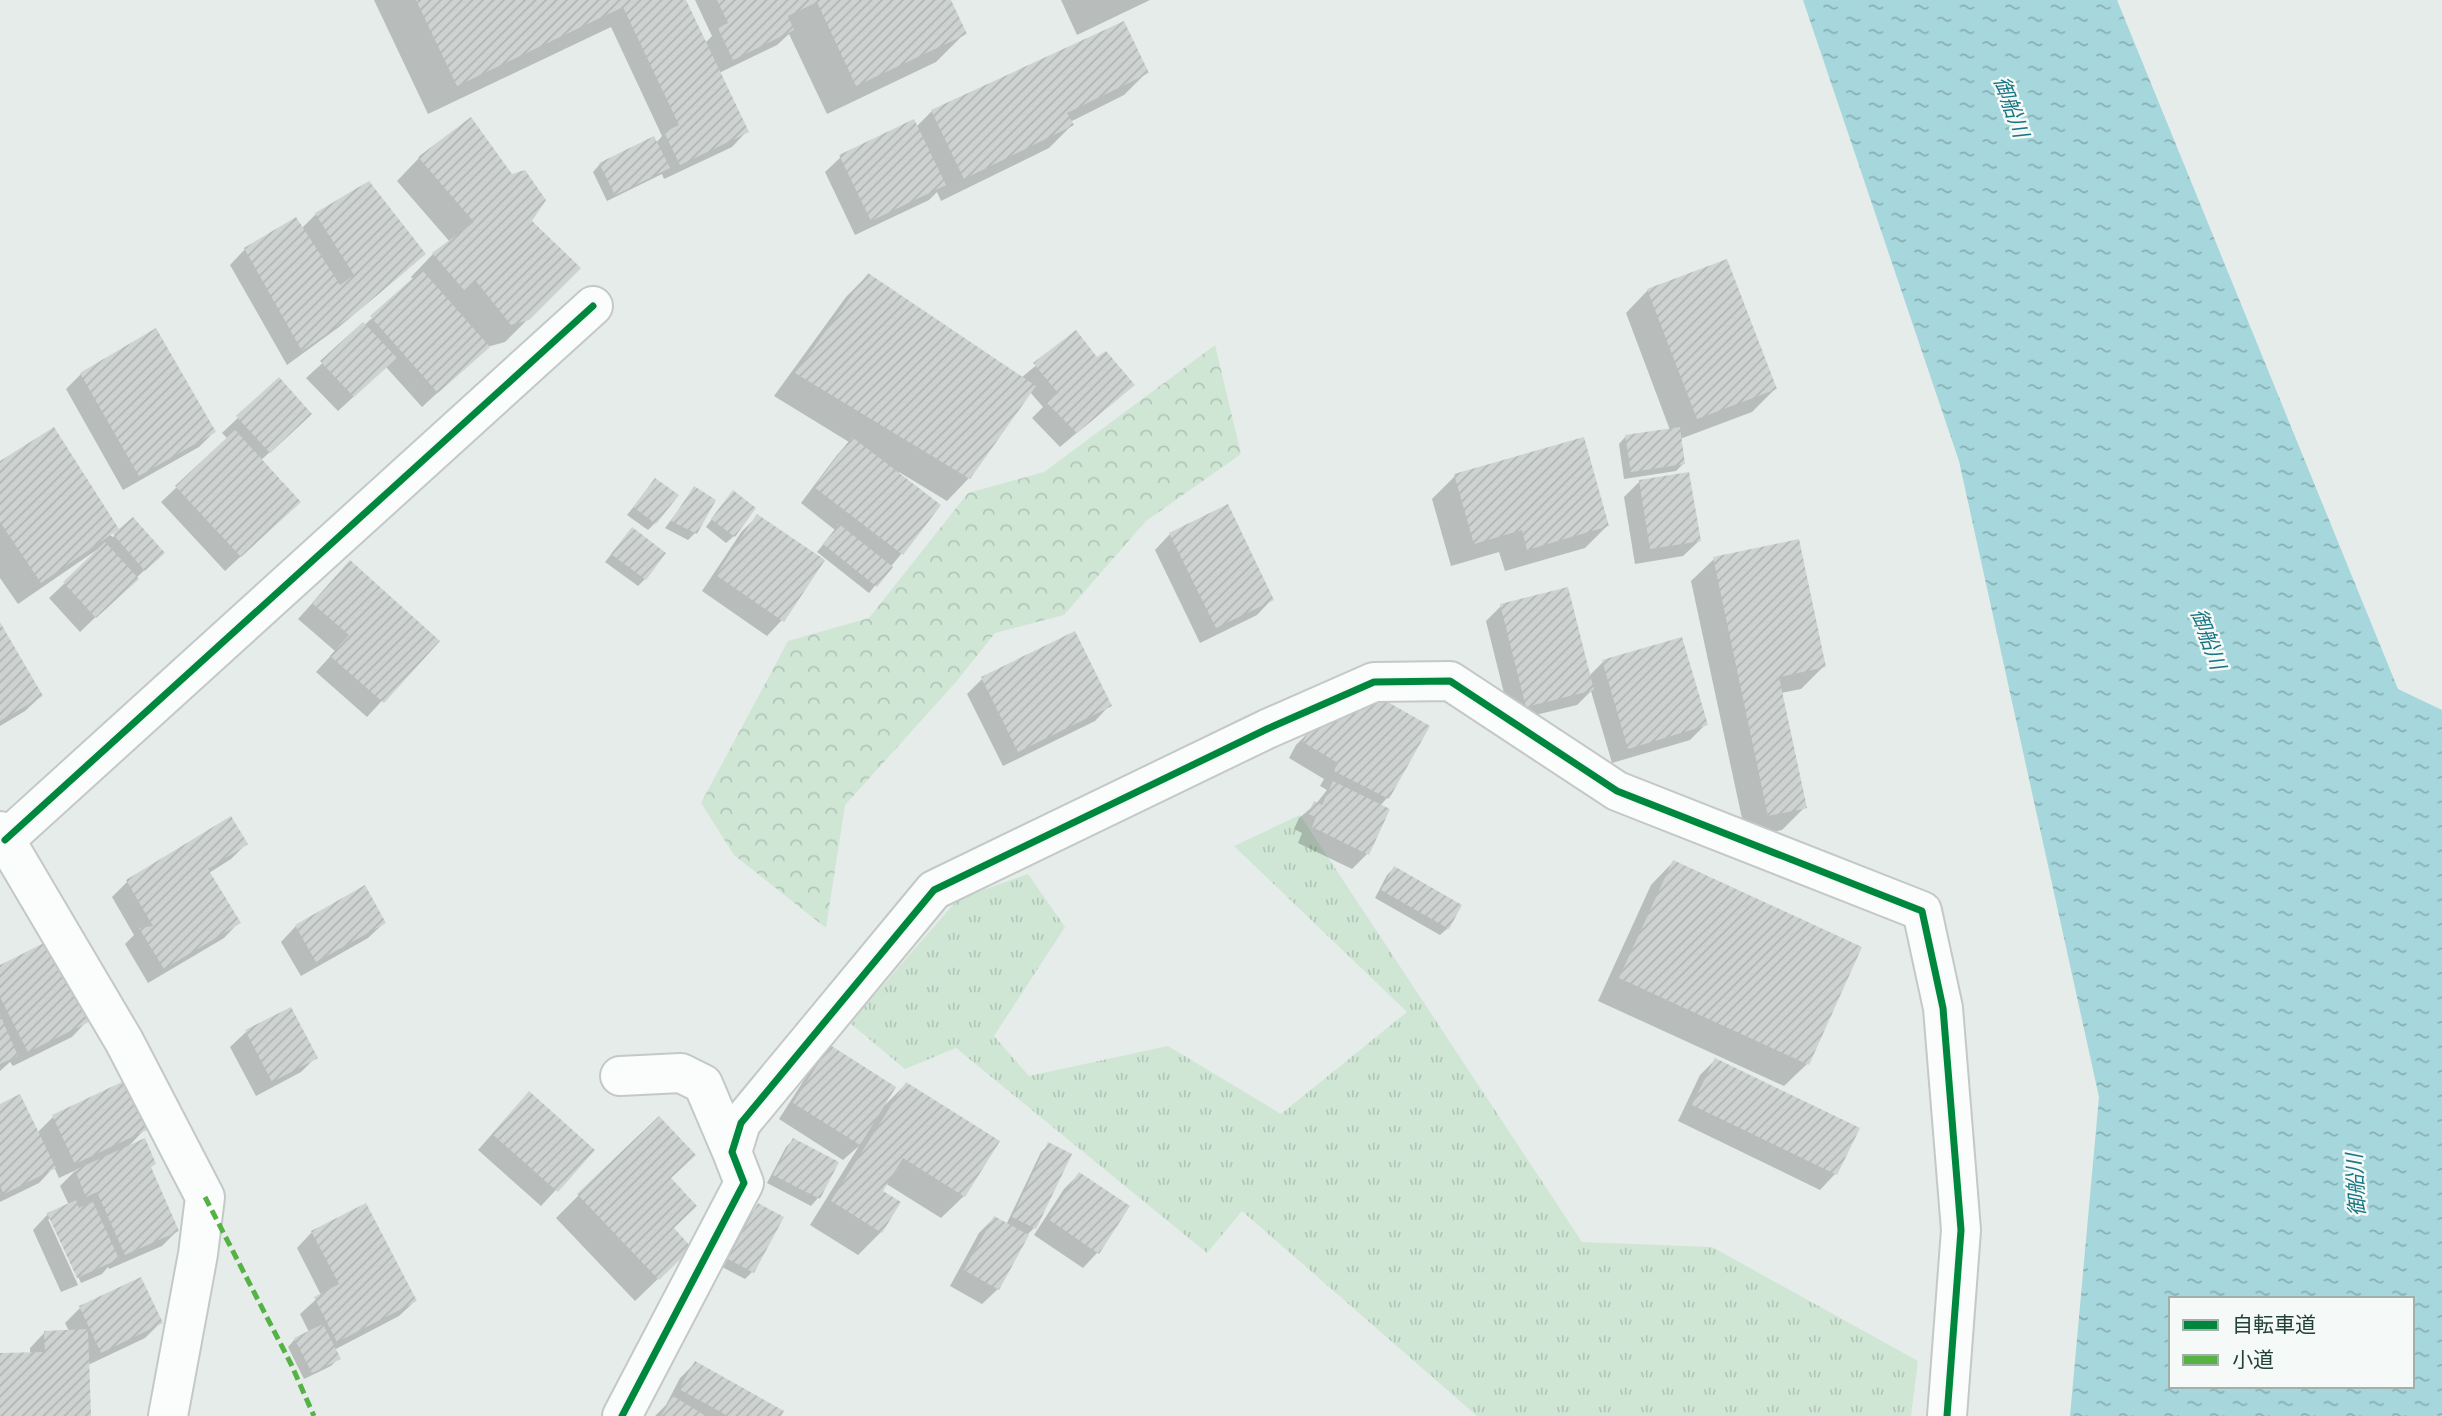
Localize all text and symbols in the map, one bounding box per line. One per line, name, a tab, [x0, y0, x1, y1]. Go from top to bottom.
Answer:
water label: 御船川	[1989, 73, 2035, 143]
water label: 御船川	[2186, 605, 2232, 675]
water label: 御船川	[2341, 1151, 2370, 1217]
legend	[2169, 1297, 2414, 1388]
text: 自転車道	[2232, 1312, 2316, 1337]
text: 小道	[2232, 1347, 2274, 1372]

